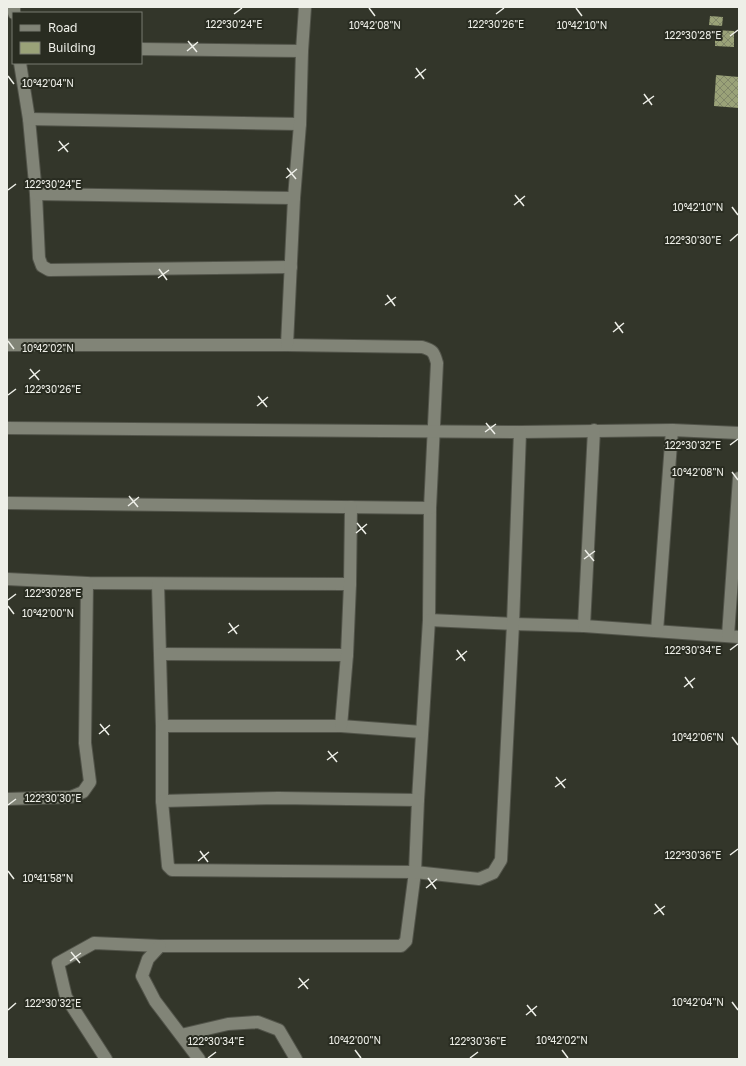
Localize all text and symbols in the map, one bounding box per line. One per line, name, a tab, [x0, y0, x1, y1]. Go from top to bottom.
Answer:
legend	[12, 12, 142, 64]
text: 122°30'24"E	[206, 18, 262, 30]
text: 122°30'26"E	[468, 18, 524, 30]
text: 10°42'08"N	[349, 19, 401, 31]
text: 10°42'10"N	[557, 19, 607, 31]
text: Road	[48, 20, 77, 35]
text: 122°30'28"E	[665, 29, 721, 41]
text: Building	[48, 40, 96, 55]
text: 10°42'04"N	[22, 77, 74, 89]
text: 122°30'24"E	[25, 178, 81, 190]
text: 10°42'10"N	[673, 201, 723, 213]
text: 122°30'30"E	[665, 234, 721, 246]
text: 10°42'02"N	[22, 342, 74, 354]
text: 122°30'26"E	[25, 383, 81, 395]
text: 122°30'32"E	[665, 439, 721, 451]
text: 10°42'08"N	[672, 466, 724, 478]
text: 122°30'28"E	[25, 587, 81, 599]
text: 10°42'00"N	[22, 607, 74, 619]
text: 122°30'34"E	[665, 644, 721, 656]
text: 10°42'06"N	[672, 731, 724, 743]
text: 122°30'30"E	[25, 792, 81, 804]
text: 122°30'36"E	[665, 849, 721, 861]
text: 10°41'58"N	[23, 872, 73, 884]
text: 10°42'04"N	[672, 996, 724, 1008]
text: 122°30'32"E	[25, 997, 81, 1009]
text: 10°42'00"N	[329, 1034, 381, 1046]
text: 10°42'02"N	[536, 1034, 588, 1046]
text: 122°30'34"E	[188, 1035, 244, 1047]
text: 122°30'36"E	[450, 1035, 506, 1047]

